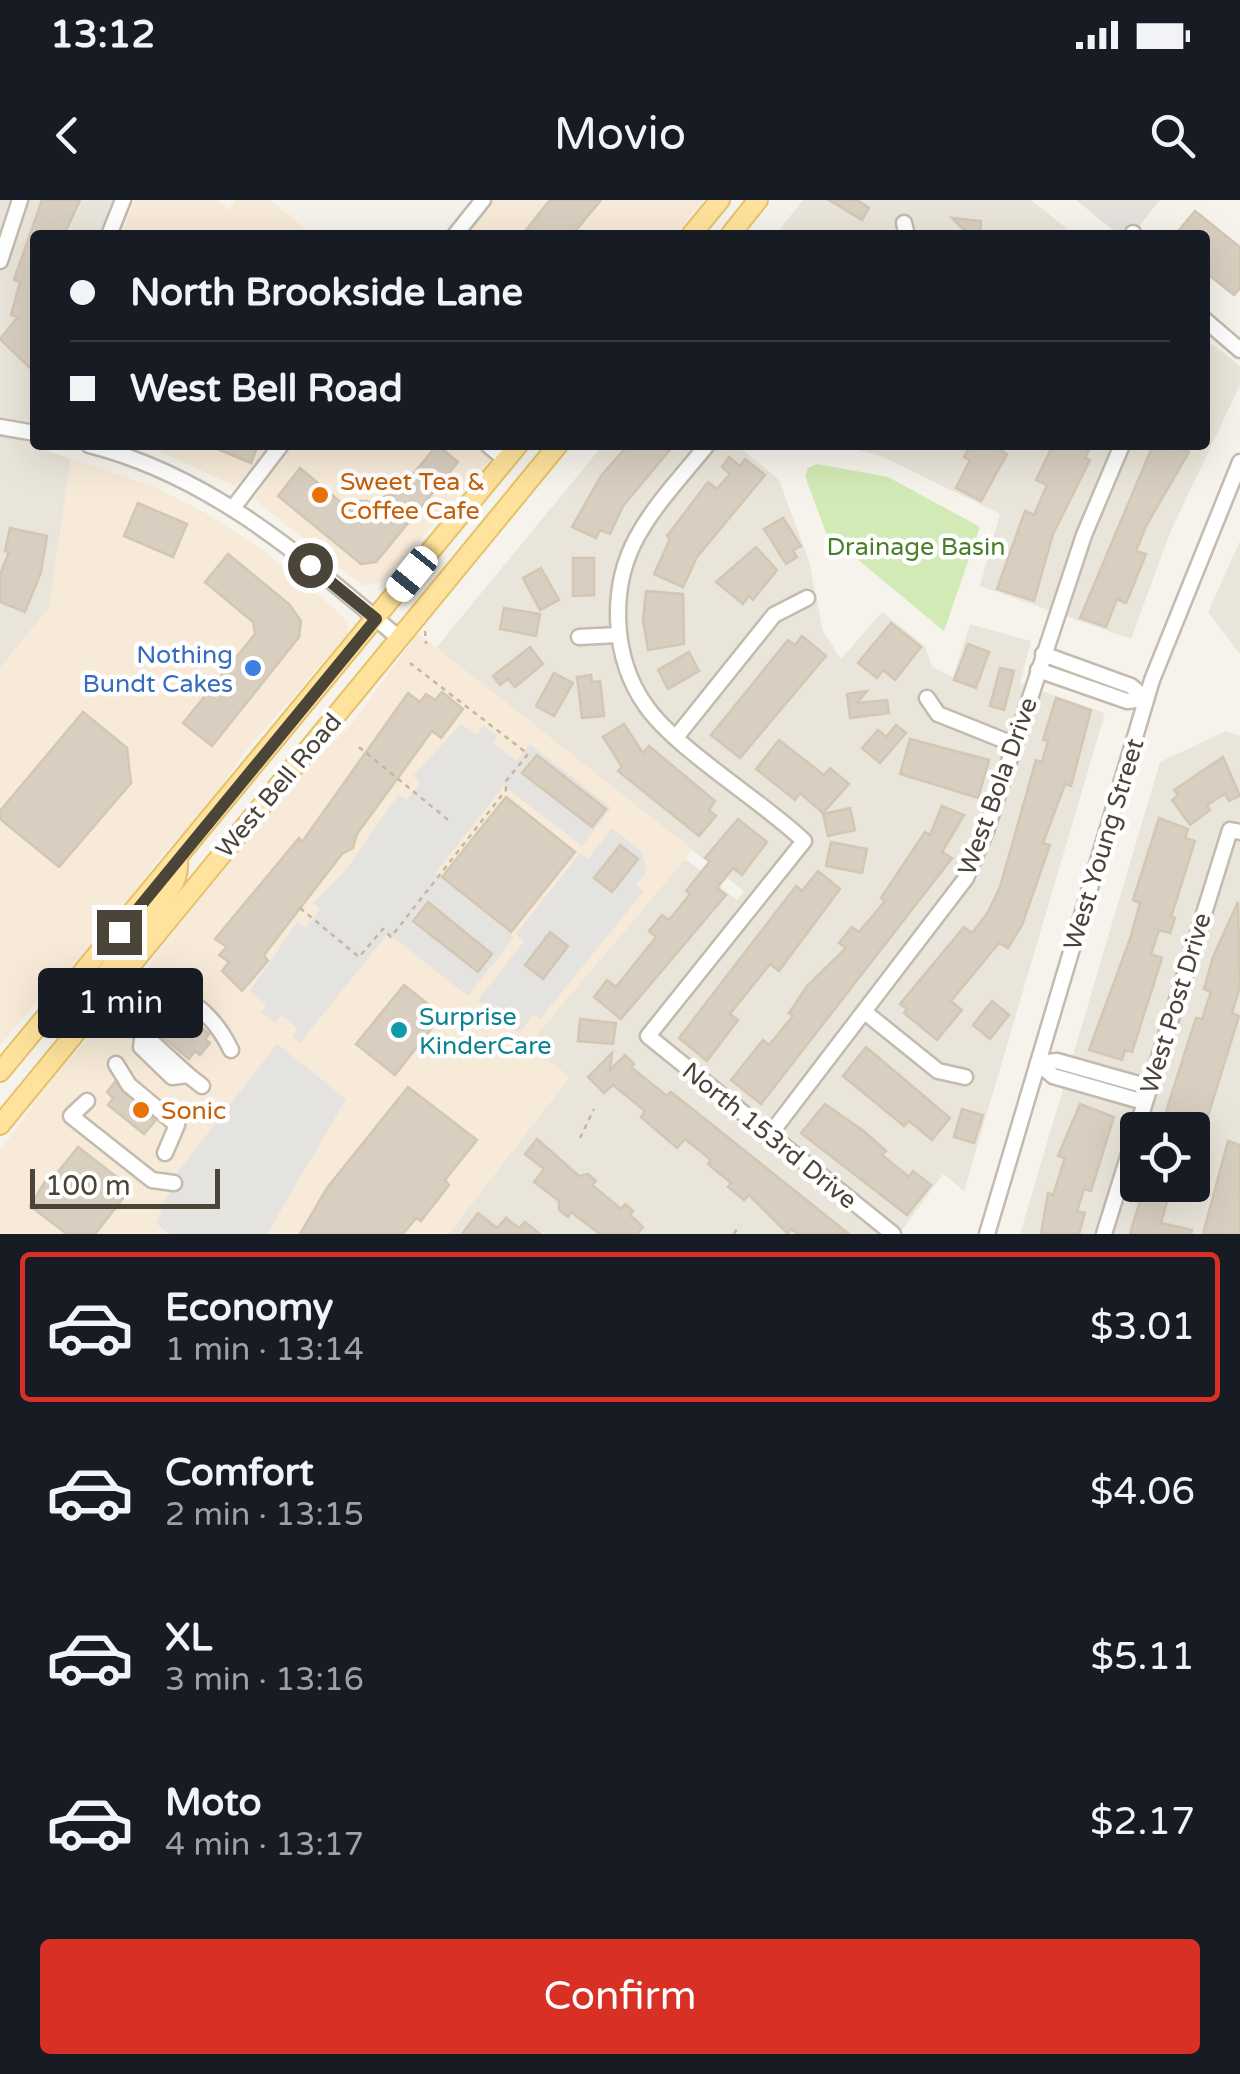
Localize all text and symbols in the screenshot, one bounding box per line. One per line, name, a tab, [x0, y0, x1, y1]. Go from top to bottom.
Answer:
text: 13:12	[50, 12, 155, 58]
icon: back	[40, 108, 95, 163]
text: Movio	[554, 108, 686, 162]
icon: search	[1145, 108, 1200, 163]
text: North Brookside Lane	[130, 270, 523, 316]
text: West Bell Road	[130, 366, 403, 412]
place label: Sweet Tea & Coffee Cafe	[340, 467, 485, 526]
marker: Sweet Tea & Coffee Cafe	[309, 484, 331, 506]
park label: Drainage Basin	[827, 532, 1005, 562]
car	[381, 541, 443, 607]
route start	[288, 543, 333, 588]
place label: Nothing Bundt Cakes	[83, 640, 233, 699]
marker: Nothing Bundt Cakes	[242, 657, 264, 679]
street label: West Bola Drive	[952, 693, 1044, 879]
street label: West Bell Road	[210, 707, 348, 864]
street label: West Young Street	[1057, 734, 1151, 954]
street label: West Post Drive	[1134, 909, 1218, 1097]
route end	[97, 910, 142, 955]
callout: 1 min	[36, 967, 202, 1037]
text: 1 min	[78, 984, 163, 1022]
place label: Surprise KinderCare	[419, 1002, 551, 1061]
marker: Surprise KinderCare	[388, 1019, 410, 1041]
street label: North 153rd Drive	[676, 1056, 863, 1215]
place label: Sonic	[161, 1096, 226, 1126]
marker: Sonic	[130, 1099, 152, 1121]
map controls	[1120, 1112, 1210, 1202]
button: locate	[1120, 1112, 1210, 1202]
scale bar	[30, 1164, 220, 1208]
text: 100 m	[45, 1169, 131, 1203]
icon: car	[45, 1282, 135, 1372]
text: Economy	[165, 1285, 333, 1331]
text: $3.01	[1090, 1304, 1195, 1350]
text: 1 min · 13:14	[165, 1331, 364, 1369]
icon: car	[45, 1447, 135, 1537]
text: Comfort	[165, 1450, 314, 1496]
text: $4.06	[1090, 1469, 1195, 1515]
text: 2 min · 13:15	[165, 1496, 364, 1534]
icon: car	[45, 1612, 135, 1702]
text: XL	[165, 1615, 212, 1661]
text: $5.11	[1090, 1634, 1195, 1680]
text: 3 min · 13:16	[165, 1661, 364, 1699]
icon: car	[45, 1777, 135, 1867]
text: Moto	[165, 1780, 261, 1826]
text: $2.17	[1090, 1799, 1195, 1845]
text: 4 min · 13:17	[165, 1826, 364, 1864]
button: Confirm	[40, 1939, 1200, 2054]

